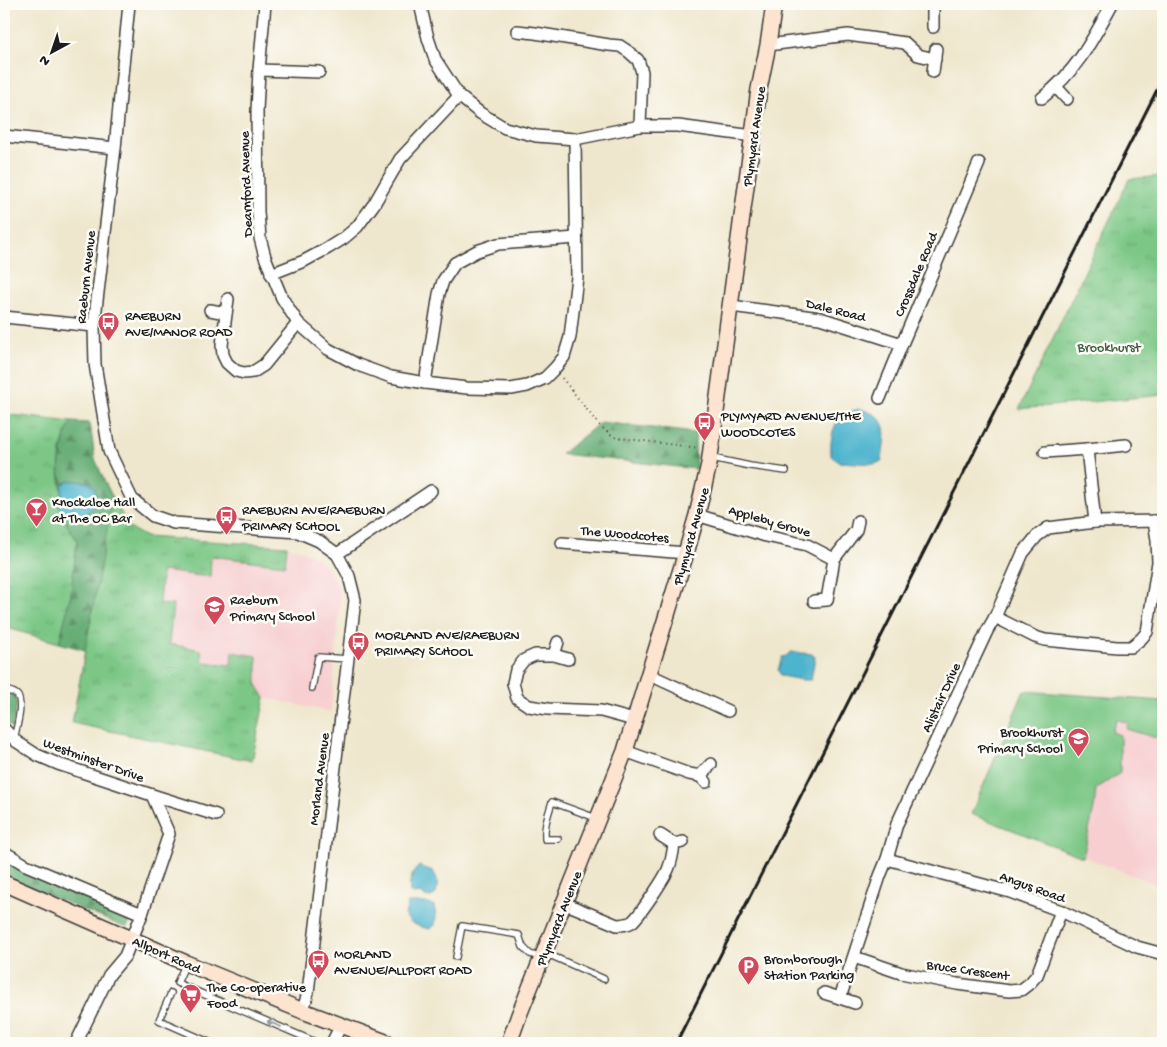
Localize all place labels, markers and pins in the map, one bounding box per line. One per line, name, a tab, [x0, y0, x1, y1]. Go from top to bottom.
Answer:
place label: RAEBURN AVE/MANOR ROAD	[125, 309, 233, 342]
bus stop icon: RAEBURN AVE/MANOR ROAD	[97, 311, 121, 342]
place label: PLYMYARD AVENUE/THE WOODCOTES	[720, 409, 862, 442]
bus stop icon: PLYMYARD AVENUE/THE WOODCOTES	[693, 411, 717, 442]
place label: Knockaloe Hall at The OC Bar	[52, 495, 135, 528]
bar icon: Knockaloe Hall at The OC Bar	[24, 497, 48, 528]
place label: RAEBURN AVE/RAEBURN PRIMARY SCHOOL	[241, 503, 386, 536]
bus stop icon: RAEBURN AVE/RAEBURN PRIMARY SCHOOL	[214, 505, 238, 536]
place label: Raeburn Primary School	[229, 593, 315, 626]
school or university icon: Raeburn Primary School	[202, 595, 226, 626]
place label: MORLAND AVE/RAEBURN PRIMARY SCHOOL	[374, 628, 520, 661]
bus stop icon: MORLAND AVE/RAEBURN PRIMARY SCHOOL	[347, 630, 371, 661]
place label: Brookhurst Primary School	[977, 725, 1064, 758]
school or university icon: Brookhurst Primary School	[1067, 727, 1091, 758]
place label: MORLAND AVENUE/ALLPORT ROAD	[334, 947, 473, 980]
bus stop icon: MORLAND AVENUE/ALLPORT ROAD	[306, 949, 330, 980]
place label: Bromborough Station Parking	[763, 952, 854, 985]
parking icon: Bromborough Station Parking	[736, 954, 760, 985]
place label: The Co-operative Food	[206, 980, 307, 1013]
supermarket icon: The Co-operative Food	[179, 982, 203, 1013]

